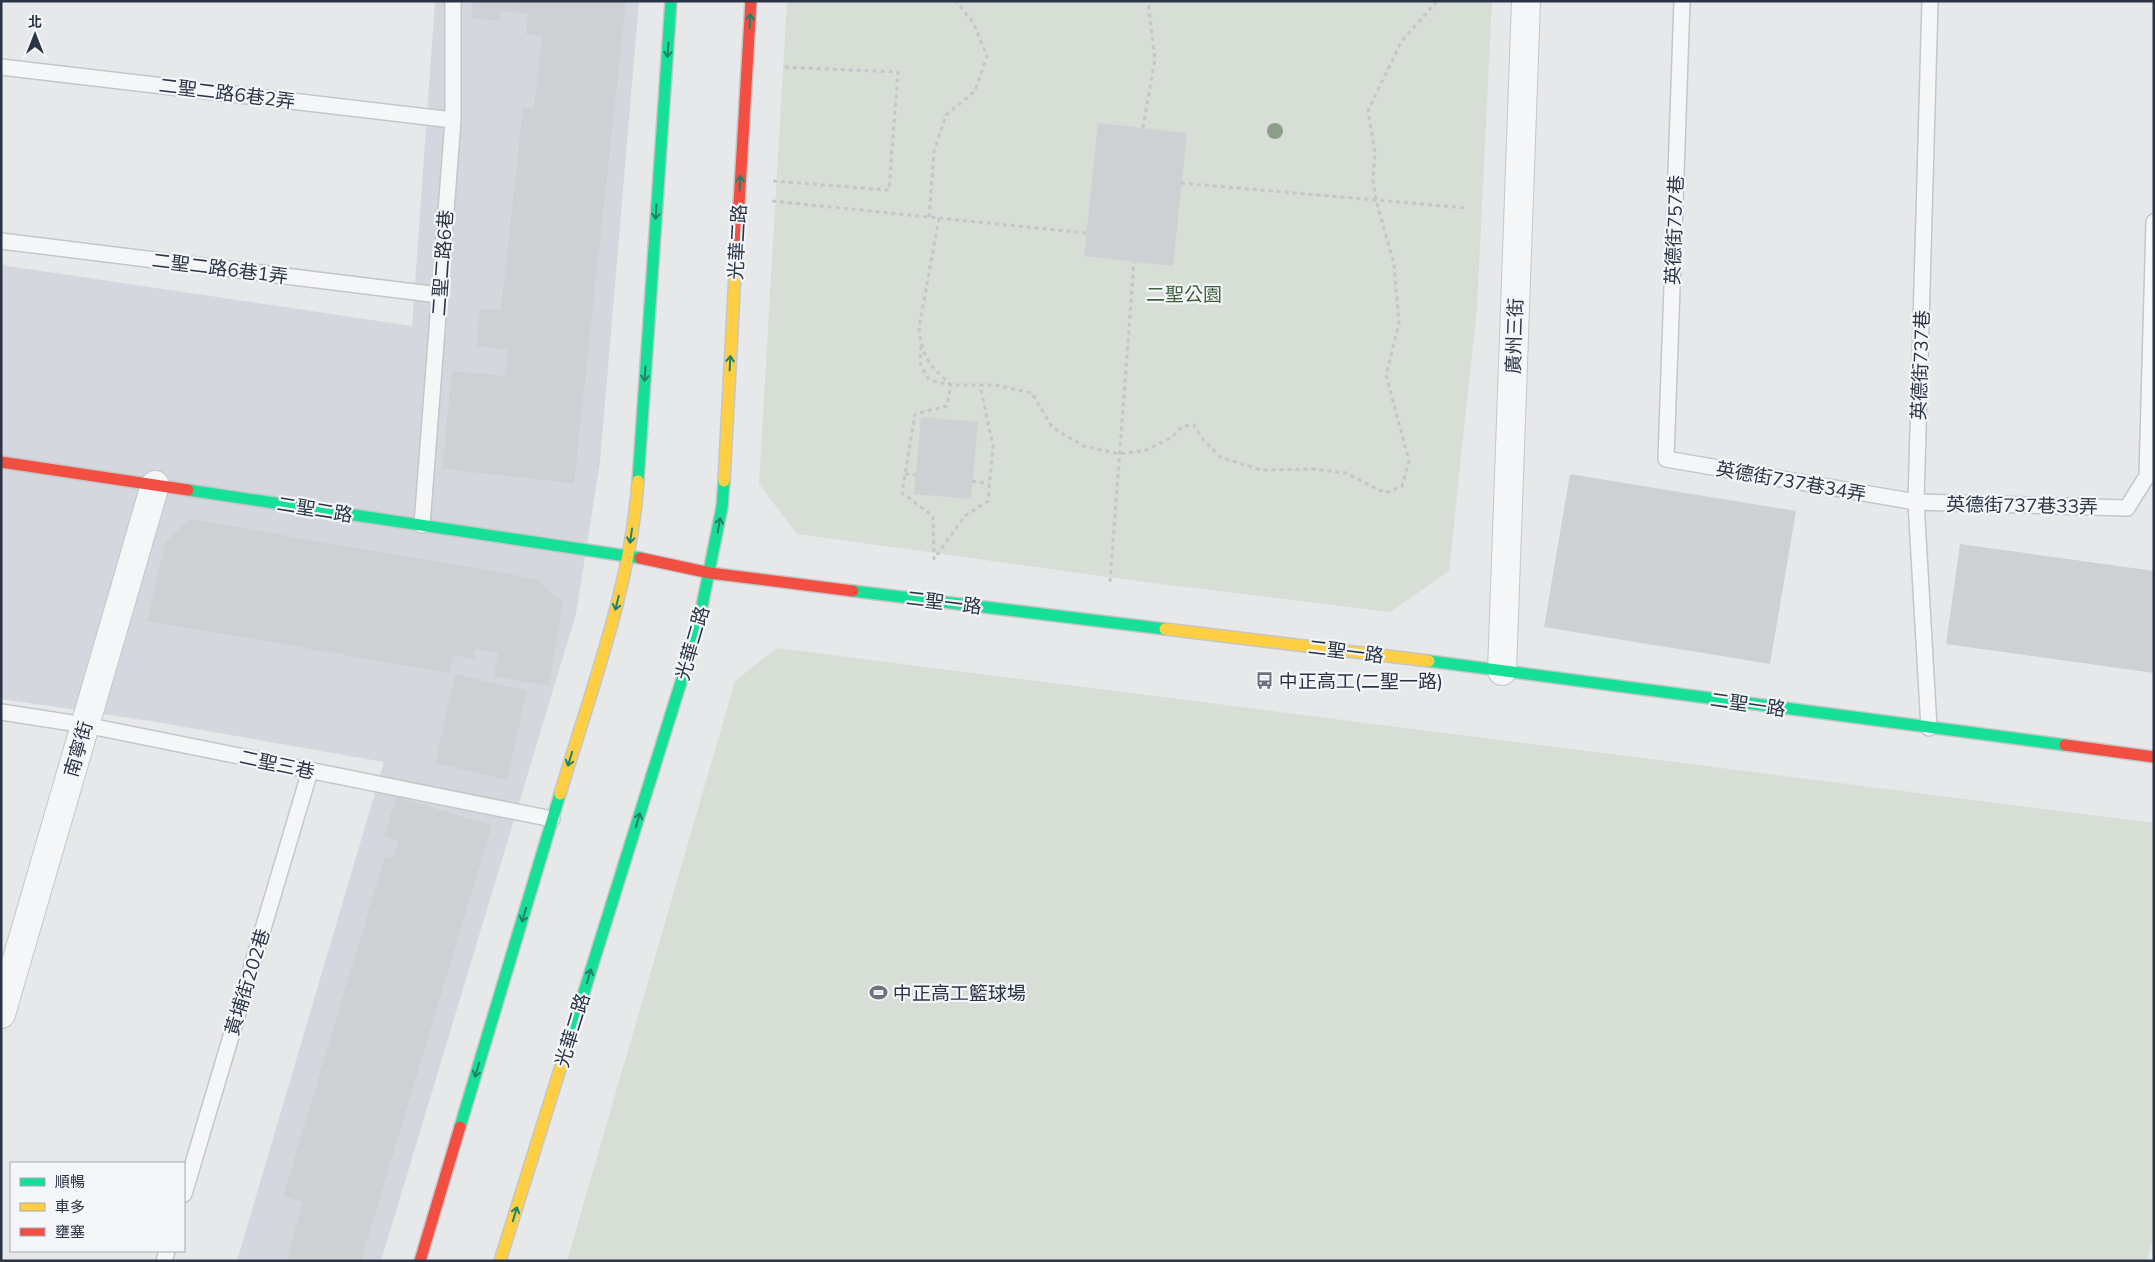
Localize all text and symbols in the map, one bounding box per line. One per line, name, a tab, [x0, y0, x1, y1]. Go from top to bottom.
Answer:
north arrow	[10, 10, 60, 60]
text: 北	[28, 13, 42, 31]
one-way arrow	[745, 13, 754, 29]
one-way arrow	[663, 42, 672, 58]
street label: 二聖二路6巷2弄	[158, 73, 296, 113]
one-way arrow	[736, 175, 745, 191]
street label: 英德街757巷	[1660, 175, 1688, 285]
street label: 光華二路	[723, 203, 751, 281]
one-way arrow	[652, 204, 661, 220]
street label: 二聖二路6巷	[426, 209, 458, 317]
street label: 二聖二路6巷1弄	[151, 248, 289, 288]
park label: 二聖公園	[1146, 282, 1222, 306]
street label: 廣州三街	[1501, 298, 1527, 374]
street label: 英德街737巷	[1906, 310, 1934, 420]
one-way arrow	[725, 355, 734, 371]
one-way arrow	[641, 366, 650, 382]
street label: 英德街737巷34弄	[1714, 456, 1868, 506]
street label: 二聖二路	[276, 491, 354, 527]
street label: 英德街737巷33弄	[1946, 492, 2098, 518]
one-way arrow	[714, 517, 724, 533]
one-way arrow	[626, 528, 636, 544]
street label: 二聖一路	[905, 585, 983, 619]
one-way arrow	[611, 595, 621, 611]
street label: 光華二路	[670, 603, 714, 683]
street label: 二聖一路	[1307, 634, 1385, 668]
place label: 中正高工(二聖一路)	[1279, 669, 1443, 693]
bus stop icon: 中正高工(二聖一路)	[1255, 671, 1275, 691]
street label: 二聖一路	[1709, 687, 1787, 721]
street label: 南寧街	[59, 718, 97, 780]
street label: 二聖三巷	[237, 744, 317, 784]
one-way arrow	[565, 751, 575, 767]
one-way arrow	[633, 813, 643, 829]
one-way arrow	[518, 906, 528, 922]
street label: 黃埔街202巷	[219, 926, 275, 1038]
one-way arrow	[585, 968, 595, 984]
place label: 中正高工籃球場	[893, 981, 1026, 1005]
sports icon: 中正高工籃球場	[869, 983, 889, 1003]
street label: 光華二路	[549, 990, 595, 1070]
one-way arrow	[472, 1062, 482, 1078]
legend	[10, 1162, 185, 1252]
text: 順暢	[55, 1172, 85, 1191]
text: 車多	[55, 1197, 85, 1216]
one-way arrow	[511, 1207, 520, 1223]
text: 壅塞	[55, 1222, 85, 1241]

